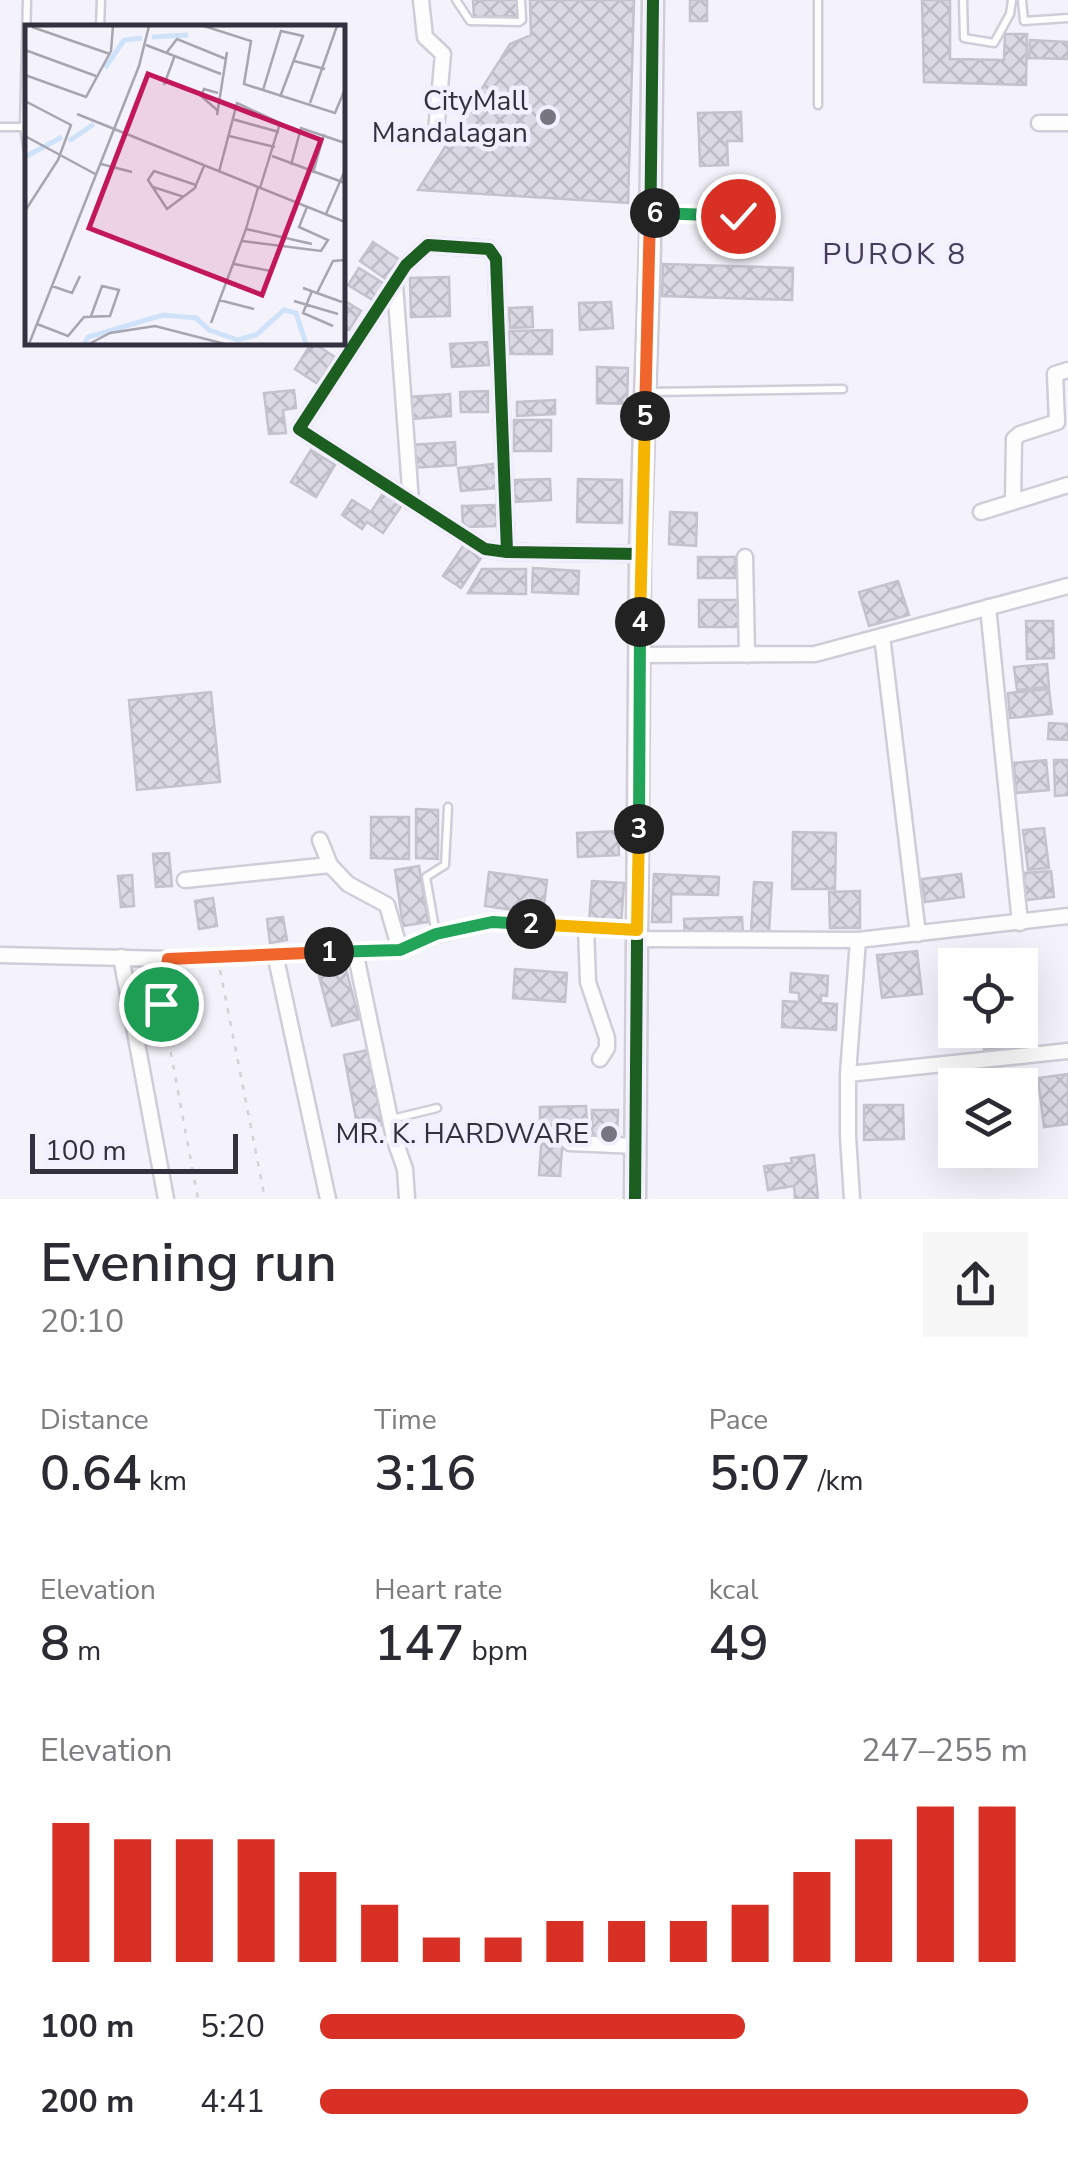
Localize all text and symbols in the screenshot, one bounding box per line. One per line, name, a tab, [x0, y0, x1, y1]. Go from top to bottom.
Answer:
inset map	[25, 25, 345, 345]
place label: CityMall Mandalagan	[372, 82, 529, 152]
marker: CityMall Mandalagan	[537, 106, 559, 128]
pin	[696, 174, 781, 259]
pin: 6	[630, 188, 680, 238]
icon: check	[711, 189, 766, 244]
text: 6	[647, 194, 663, 232]
district label: PUROK 8	[822, 234, 968, 275]
pin: 5	[620, 391, 670, 441]
text: 5	[637, 397, 653, 435]
pin: 4	[615, 597, 665, 647]
text: 4	[632, 603, 648, 641]
pin: 3	[614, 804, 664, 854]
text: 3	[631, 810, 647, 848]
pin: 2	[506, 899, 556, 949]
text: 2	[523, 905, 539, 943]
pin: 1	[304, 927, 354, 977]
text: 1	[321, 933, 337, 971]
map controls	[938, 948, 1038, 1168]
button: locate	[938, 948, 1038, 1048]
pin	[119, 962, 204, 1047]
icon: arrive	[134, 977, 189, 1032]
button: layers	[938, 1068, 1038, 1168]
place label: MR. K. HARDWARE	[336, 1115, 589, 1153]
marker: MR. K. HARDWARE	[598, 1123, 620, 1145]
scale bar	[30, 1129, 238, 1174]
text: 100 m	[45, 1132, 127, 1170]
text: Evening run	[40, 1225, 337, 1300]
button: share	[923, 1232, 1028, 1337]
text: 20:10	[40, 1300, 124, 1343]
text: Distance	[40, 1401, 149, 1439]
text: Time	[374, 1401, 437, 1439]
text: Pace	[709, 1401, 768, 1439]
text: 0.64	[40, 1439, 142, 1508]
text: 3:16	[374, 1439, 476, 1508]
text: 5:07	[709, 1439, 811, 1508]
text: km	[142, 1462, 187, 1500]
text: /km	[811, 1462, 864, 1500]
text: Elevation	[40, 1571, 156, 1609]
text: Heart rate	[374, 1571, 502, 1609]
text: kcal	[709, 1571, 758, 1609]
text: 8	[40, 1609, 70, 1678]
text: 147	[374, 1609, 464, 1678]
text: 49	[709, 1609, 769, 1678]
text: m	[70, 1632, 101, 1670]
text: bpm	[464, 1632, 528, 1670]
text: Elevation	[40, 1729, 173, 1772]
text: 247–255 m	[861, 1729, 1028, 1772]
text: 100 m	[40, 2005, 134, 2048]
text: 5:20	[200, 2005, 265, 2048]
text: 200 m	[40, 2080, 134, 2123]
text: 4:41	[200, 2080, 265, 2123]

